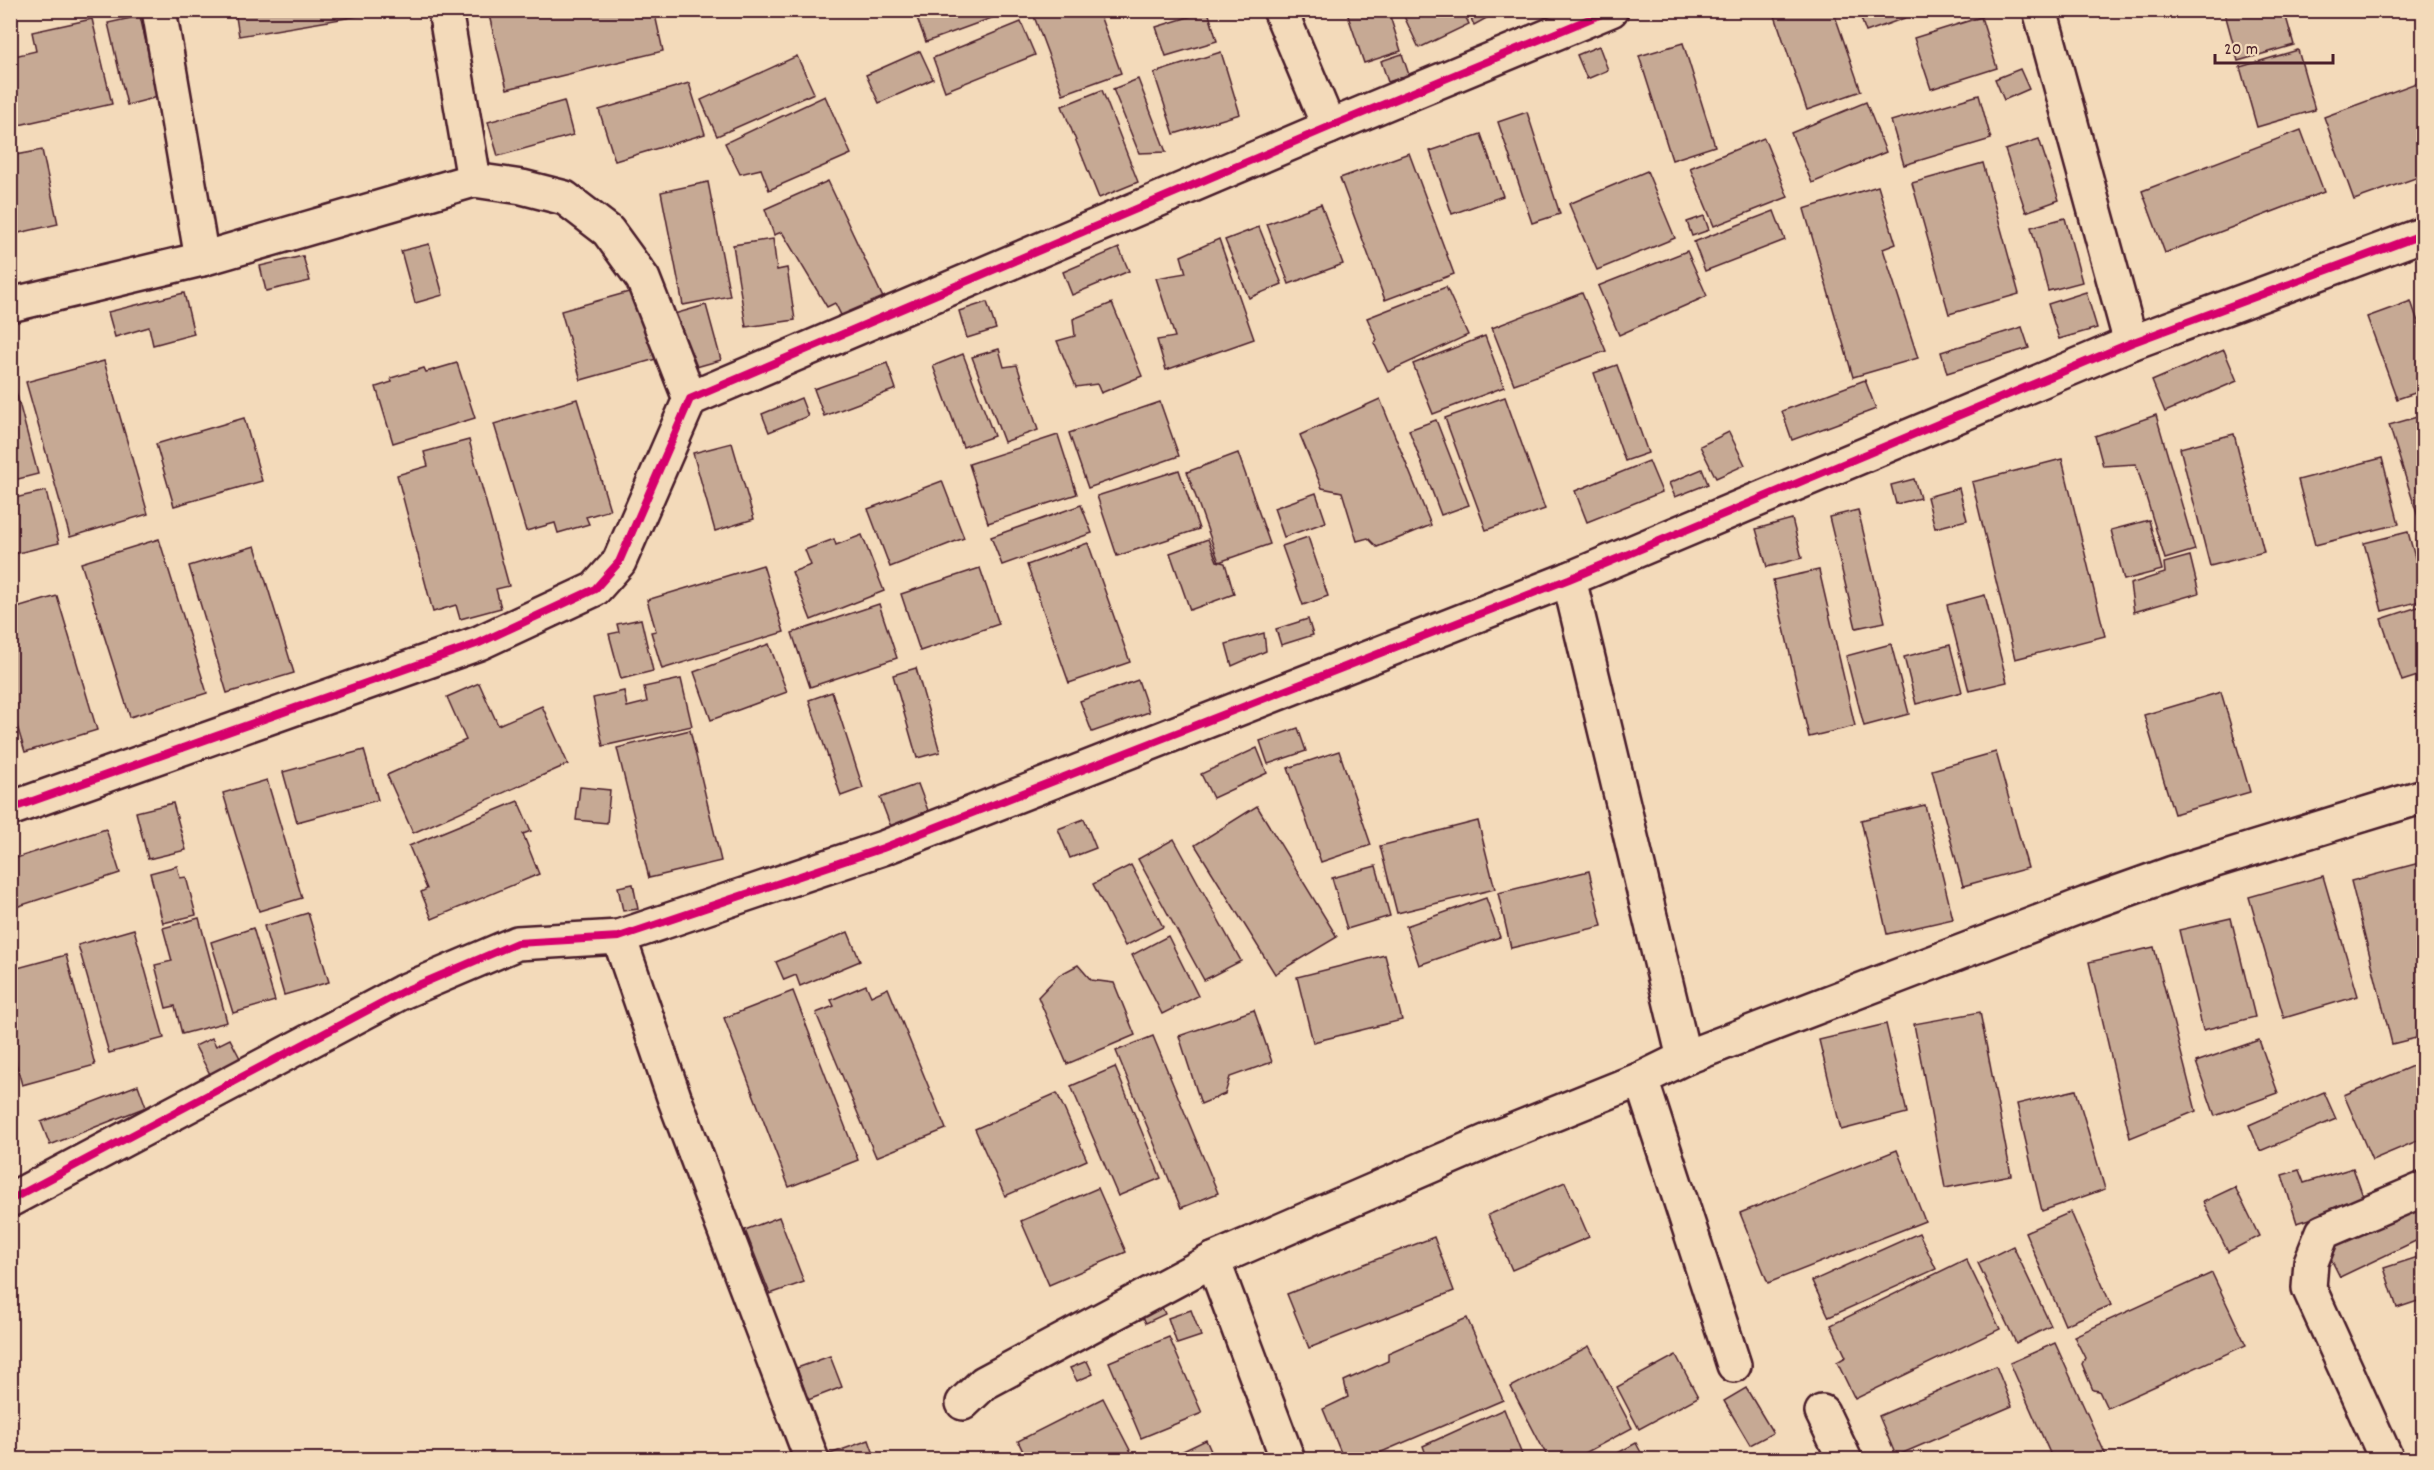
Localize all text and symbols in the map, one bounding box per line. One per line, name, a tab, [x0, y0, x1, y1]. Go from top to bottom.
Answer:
scale bar	[2215, 27, 2334, 65]
text: 20 m	[2224, 38, 2258, 63]

